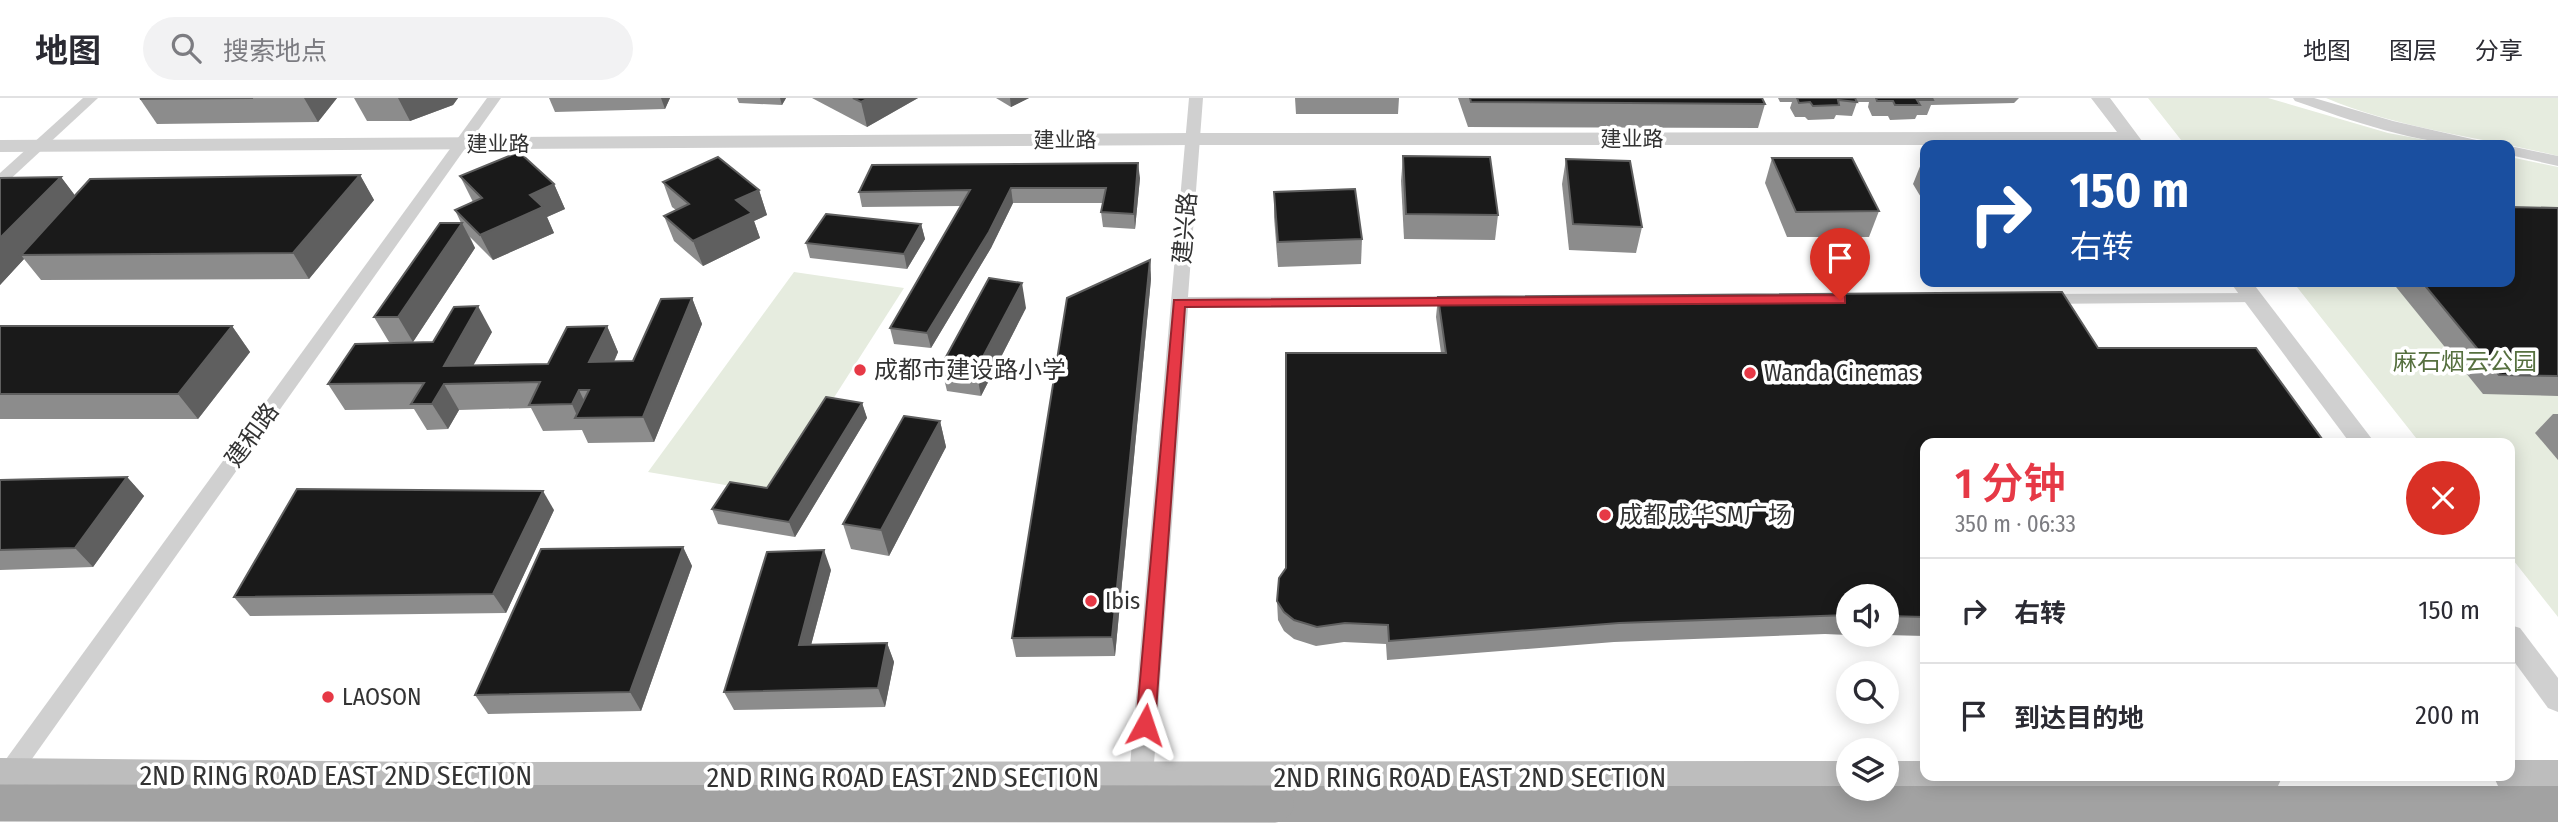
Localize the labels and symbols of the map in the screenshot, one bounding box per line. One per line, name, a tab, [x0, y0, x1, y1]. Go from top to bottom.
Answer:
street label: 建业路	[1601, 126, 1664, 152]
street label: 建业路	[1034, 127, 1097, 153]
street label: 建业路	[467, 131, 530, 157]
street label: 建兴路	[1168, 191, 1202, 265]
pin	[1810, 228, 1870, 300]
park label: 麻石烟云公园	[2393, 348, 2537, 376]
place label: 成都市建设路小学	[874, 356, 1066, 384]
place label: Wanda Cinemas	[1764, 359, 1919, 387]
marker: 成都市建设路小学	[852, 362, 868, 378]
marker: Wanda Cinemas	[1742, 365, 1758, 381]
street label: 建和路	[220, 398, 284, 472]
place label: 成都成华SM广场	[1619, 501, 1792, 529]
marker: 成都成华SM广场	[1597, 507, 1613, 523]
place label: Ibis	[1105, 587, 1140, 615]
marker: Ibis	[1083, 593, 1099, 609]
place label: LAOSON	[342, 683, 422, 711]
position arrow	[1108, 688, 1182, 762]
marker: LAOSON	[320, 689, 336, 705]
street label: 2ND RING ROAD EAST 2ND SECTION	[140, 759, 532, 792]
street label: 2ND RING ROAD EAST 2ND SECTION	[707, 761, 1099, 794]
street label: 2ND RING ROAD EAST 2ND SECTION	[1274, 761, 1666, 794]

